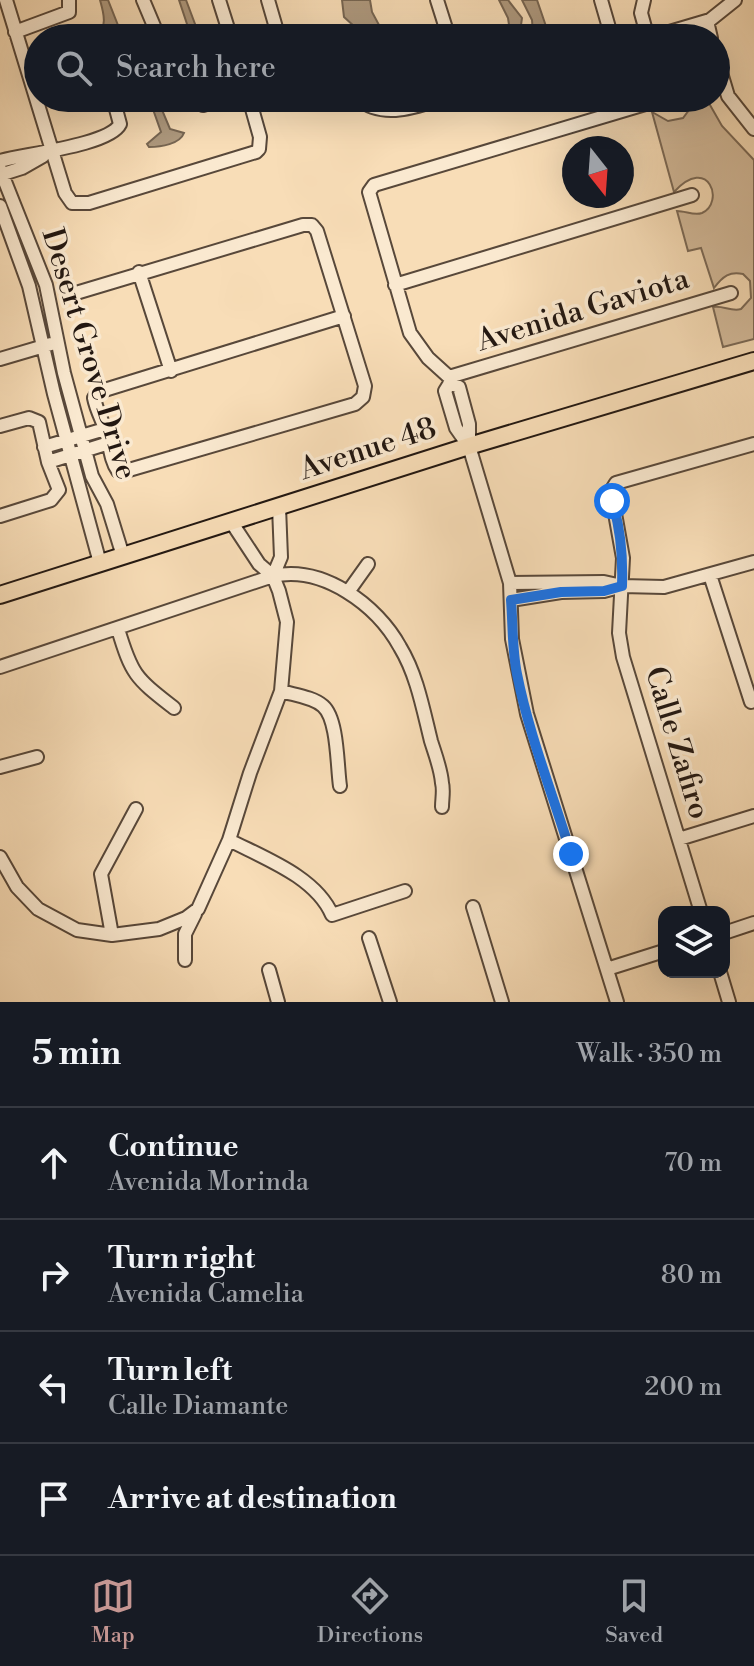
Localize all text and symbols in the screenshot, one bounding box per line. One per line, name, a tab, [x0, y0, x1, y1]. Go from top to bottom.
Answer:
search box	[24, 24, 730, 112]
icon: search	[52, 46, 96, 90]
text: Search here	[116, 49, 276, 87]
north arrow	[562, 136, 634, 208]
street label: Desert Grove Drive	[33, 224, 145, 484]
street label: Avenida Gaviota	[471, 259, 694, 361]
street label: Avenue 48	[294, 409, 441, 489]
route start	[594, 483, 630, 519]
street label: Calle Zafiro	[636, 662, 718, 824]
route end	[553, 836, 589, 872]
map controls	[658, 906, 730, 978]
button: layers	[658, 906, 730, 978]
text: 5 min	[32, 1033, 121, 1075]
text: Walk · 350 m	[577, 1038, 722, 1070]
text: Continue	[108, 1128, 239, 1166]
icon: ahead	[32, 1141, 76, 1185]
text: 70 m	[664, 1147, 722, 1179]
text: Avenida Morinda	[108, 1166, 309, 1198]
text: Turn right	[108, 1240, 255, 1278]
icon: right	[32, 1253, 76, 1297]
text: 80 m	[661, 1259, 722, 1291]
text: Avenida Camelia	[108, 1278, 304, 1310]
text: Turn left	[108, 1352, 232, 1390]
icon: left	[32, 1365, 76, 1409]
text: 200 m	[645, 1371, 722, 1403]
text: Calle Diamante	[108, 1390, 288, 1422]
icon: arrive	[32, 1477, 76, 1521]
text: Arrive at destination	[108, 1480, 397, 1518]
tab: Map	[91, 1574, 135, 1649]
tab: Directions	[317, 1574, 423, 1649]
tab: Saved	[605, 1574, 663, 1649]

